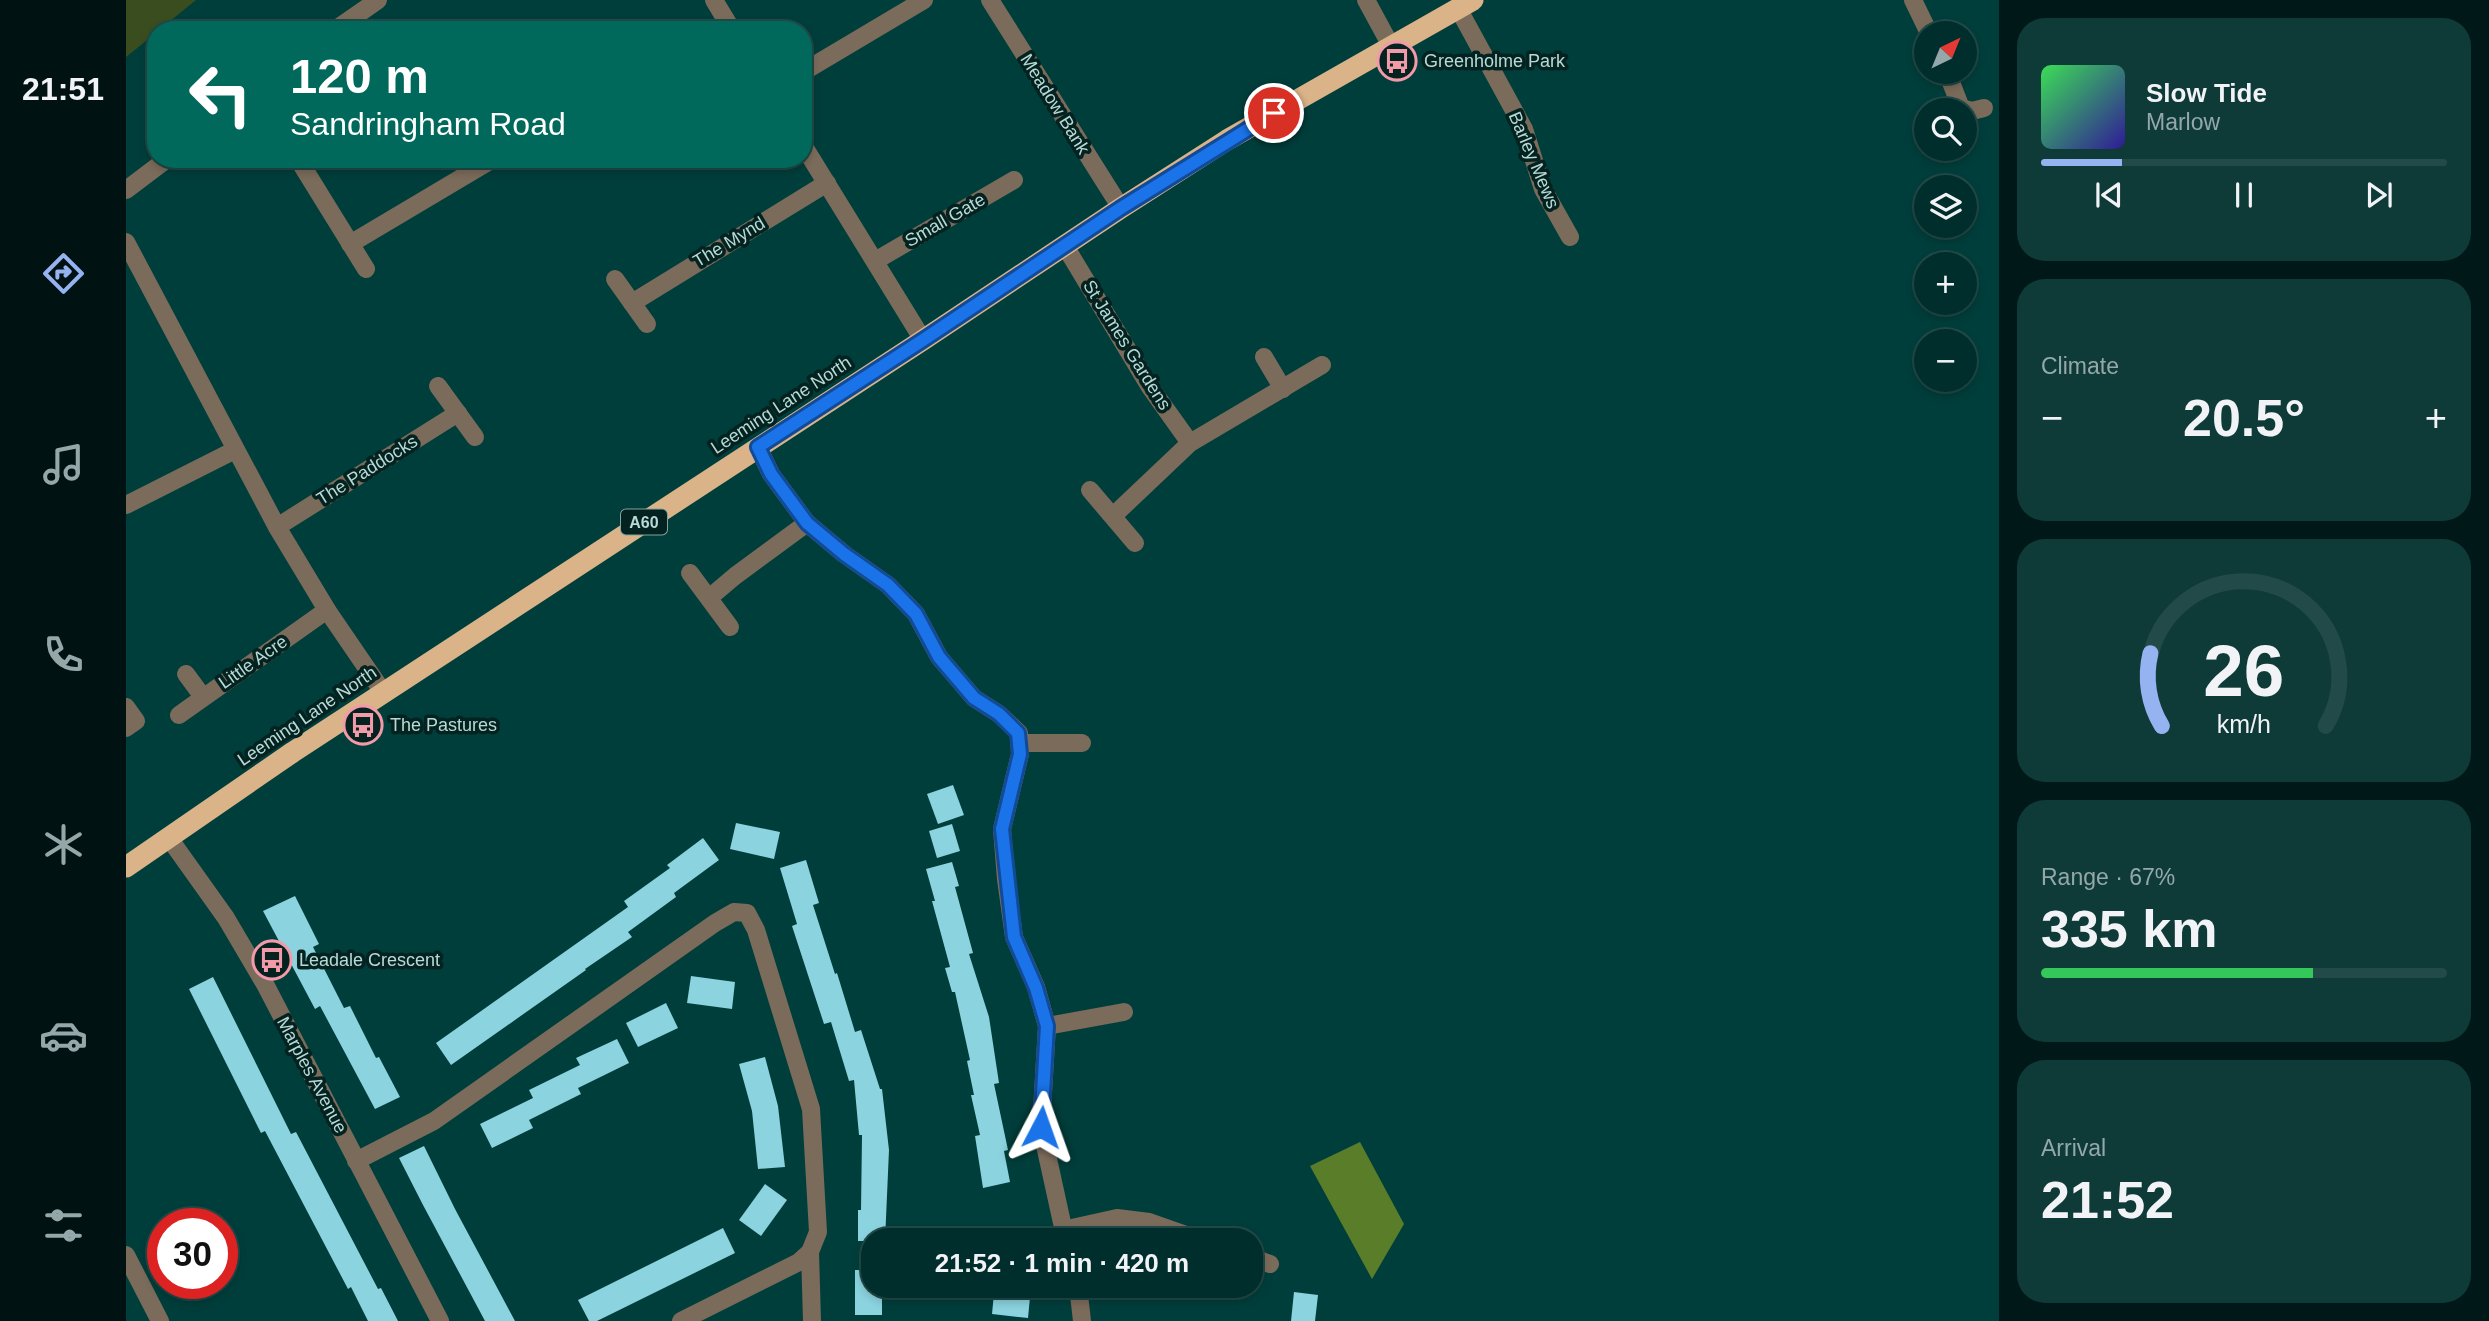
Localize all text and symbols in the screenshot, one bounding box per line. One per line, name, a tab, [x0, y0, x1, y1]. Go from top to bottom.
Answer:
north arrow	[1914, 21, 1978, 84]
map controls	[1914, 21, 1977, 392]
bus stop icon: Greenholme Park	[1376, 40, 1418, 82]
icon: left	[175, 49, 266, 140]
text: 120 m	[290, 49, 429, 103]
street label: Meadow Bank	[1016, 50, 1094, 159]
place label: Greenholme Park	[1424, 51, 1566, 71]
text: 21:51	[22, 71, 104, 107]
text: Slow Tide	[2146, 78, 2267, 108]
pin	[1244, 83, 1304, 143]
icon: arrive	[1255, 94, 1293, 132]
button: search	[1914, 98, 1977, 161]
text: Sandringham Road	[290, 106, 566, 142]
street label: Barley Mews	[1505, 109, 1563, 211]
text: Marlow	[2146, 109, 2220, 135]
button: layers	[1914, 175, 1977, 238]
icon: previous	[2090, 176, 2128, 214]
icon: pause	[2225, 176, 2263, 214]
icon: next	[2360, 176, 2398, 214]
street label: Small Gate	[901, 189, 989, 251]
street label: The Mynd	[690, 213, 768, 271]
icon: directions	[39, 249, 88, 298]
button: +	[1914, 252, 1977, 315]
street label: St James Gardens	[1079, 276, 1175, 414]
button: −	[1914, 329, 1977, 392]
street label: Leeming Lane North	[707, 352, 855, 458]
text: Climate	[2041, 353, 2119, 379]
text: 20.5°	[2183, 389, 2305, 447]
text: −	[2041, 397, 2063, 439]
text: +	[2425, 397, 2447, 439]
street label: The Paddocks	[313, 431, 421, 509]
icon: music	[39, 440, 88, 489]
road number: A60	[621, 509, 667, 534]
icon: phone	[39, 630, 88, 679]
street label: Little Acre	[215, 631, 291, 693]
text: 26	[2204, 631, 2284, 712]
street label: Leeming Lane North	[234, 662, 380, 770]
bus stop icon: The Pastures	[342, 704, 384, 746]
text: km/h	[2217, 710, 2271, 738]
place label: The Pastures	[390, 715, 497, 735]
icon: climate	[39, 820, 88, 869]
text: Range · 67%	[2041, 864, 2175, 890]
text: 335 km	[2041, 900, 2217, 958]
bus stop icon: Leadale Crescent	[251, 939, 293, 981]
place label: Leadale Crescent	[299, 950, 440, 970]
icon: car	[39, 1011, 88, 1060]
street label: Marples Avenue	[273, 1013, 351, 1137]
position arrow	[1004, 1090, 1078, 1164]
text: Arrival	[2041, 1135, 2106, 1161]
text: 21:52	[2041, 1171, 2174, 1229]
icon: filters	[39, 1201, 88, 1250]
speed limit sign: 30	[147, 1208, 238, 1299]
text: 21:52 · 1 min · 420 m	[935, 1248, 1189, 1278]

